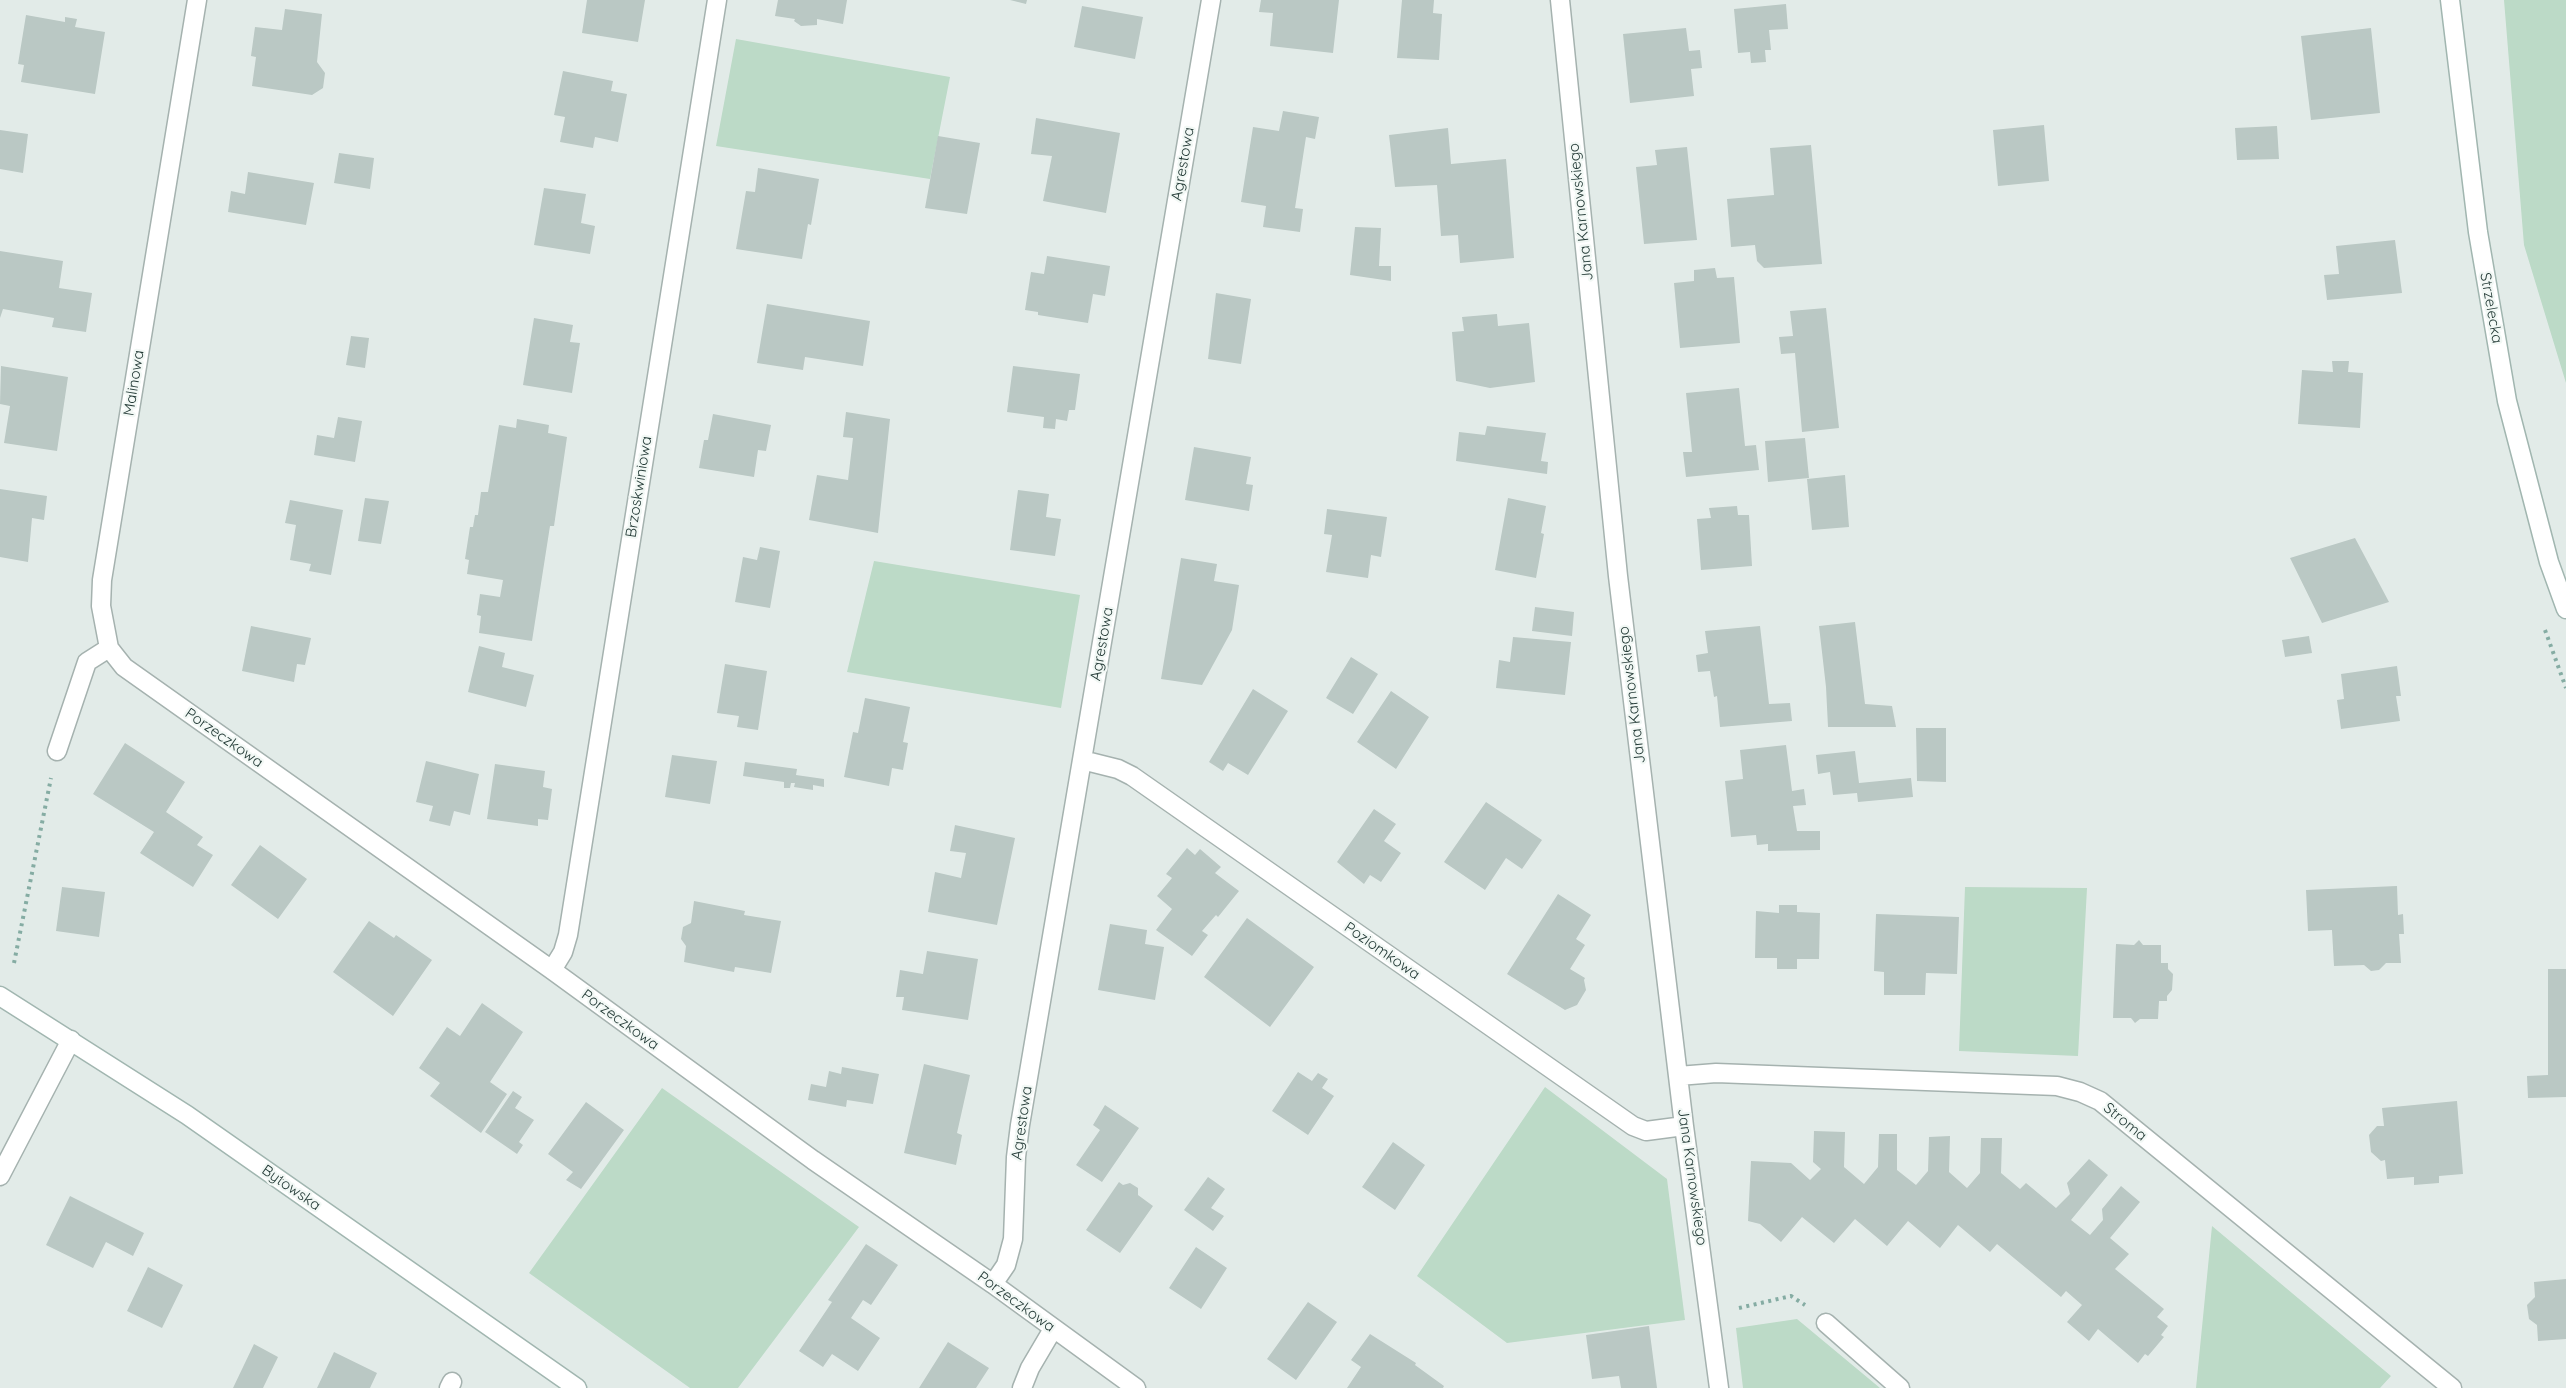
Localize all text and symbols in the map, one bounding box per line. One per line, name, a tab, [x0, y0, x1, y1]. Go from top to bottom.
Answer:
street label: Agrestowa	[1168, 126, 1198, 202]
street label: Jana Karnowskiego	[1565, 142, 1597, 282]
street label: Strzelecka	[2476, 271, 2506, 345]
street label: Malinowa	[120, 349, 148, 417]
street label: Brzoskwiniowa	[622, 435, 656, 539]
street label: Agrestowa	[1087, 606, 1117, 682]
street label: Jana Karnowskiego	[1615, 625, 1649, 765]
street label: Porzeczkowa	[181, 704, 267, 772]
street label: Poziomkowa	[1341, 918, 1423, 984]
street label: Porzeczkowa	[578, 986, 662, 1054]
street label: Agrestowa	[1008, 1085, 1036, 1161]
street label: Stroma	[2100, 1099, 2150, 1145]
street label: Jana Karnowskiego	[1673, 1107, 1711, 1247]
street label: Bytowska	[258, 1161, 324, 1215]
street label: Porzeczkowa	[974, 1268, 1058, 1336]

